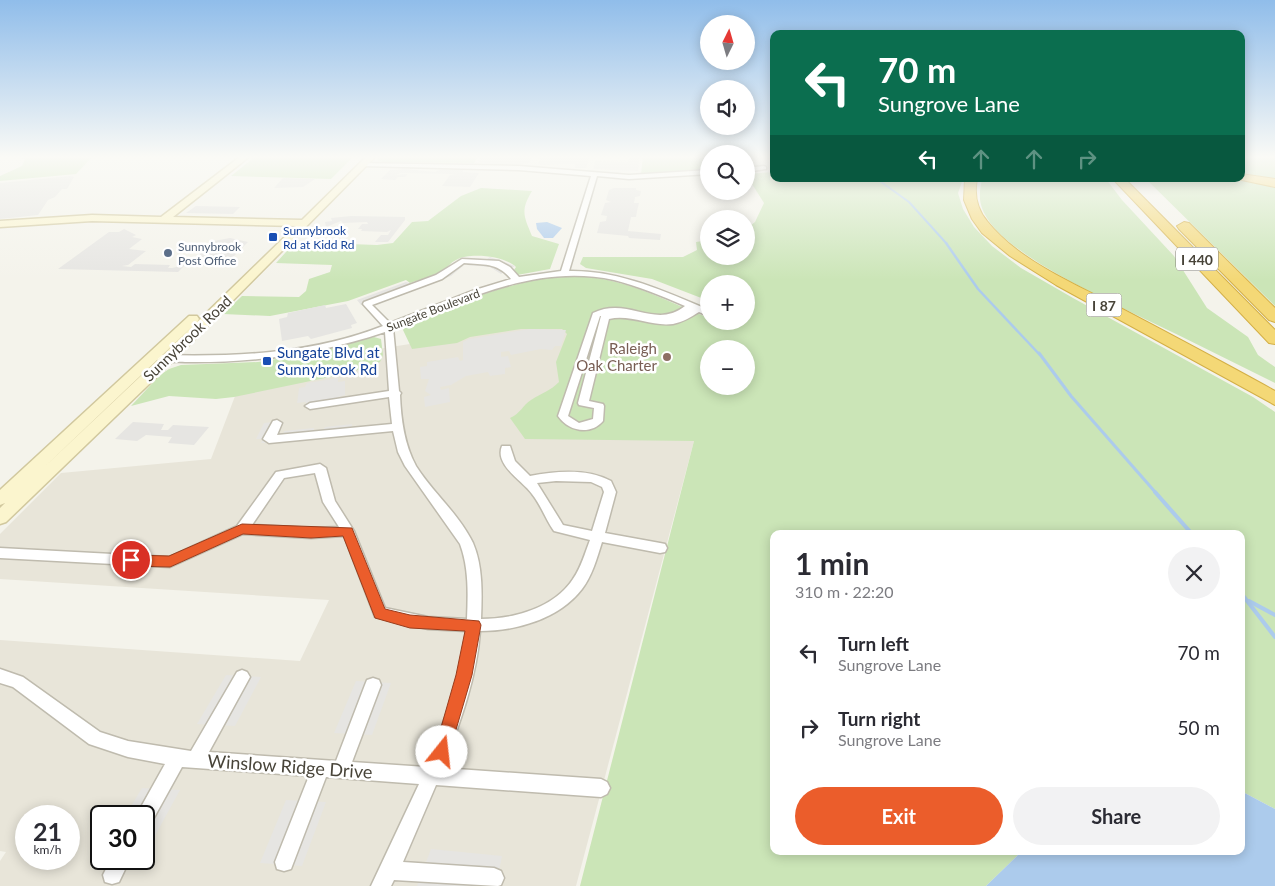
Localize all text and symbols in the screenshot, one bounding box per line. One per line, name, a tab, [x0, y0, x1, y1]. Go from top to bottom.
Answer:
north arrow	[700, 15, 755, 70]
map controls	[700, 15, 755, 395]
text: 70 m	[878, 48, 956, 90]
icon: left	[795, 50, 860, 115]
button: sound	[700, 80, 755, 135]
text: Sungrove Lane	[878, 90, 1020, 117]
button: search	[700, 145, 755, 200]
icon: left	[914, 145, 942, 173]
icon: ahead	[967, 145, 995, 173]
icon: ahead	[1020, 145, 1048, 173]
icon: right	[1073, 145, 1101, 173]
button: layers	[700, 210, 755, 265]
place label: Sunnybrook Rd at Kidd Rd	[283, 223, 355, 252]
marker: Sunnybrook Rd at Kidd Rd	[267, 231, 279, 243]
place label: Sunnybrook Post Office	[178, 239, 242, 268]
marker: Sunnybrook Post Office	[162, 247, 174, 259]
road number: I 440	[1176, 248, 1218, 270]
button: +	[700, 275, 755, 330]
street label: Sungate Boulevard	[384, 285, 482, 335]
street label: Sunnybrook Road	[139, 291, 235, 385]
road number: I 87	[1086, 294, 1122, 316]
place label: Raleigh Oak Charter	[576, 339, 658, 374]
button: −	[700, 340, 755, 395]
place label: Sungate Blvd at Sunnybrook Rd	[277, 343, 380, 378]
marker: Raleigh Oak Charter	[661, 351, 673, 363]
marker: Sungate Blvd at Sunnybrook Rd	[261, 355, 273, 367]
pin	[110, 539, 152, 581]
text: 1 min	[795, 545, 869, 581]
icon: arrive	[117, 546, 145, 574]
button: close	[1168, 547, 1220, 599]
text: 310 m · 22:20	[795, 582, 894, 601]
text: Turn left	[838, 632, 909, 655]
icon: left	[795, 639, 823, 667]
text: 70 m	[1177, 641, 1220, 664]
text: Sungrove Lane	[838, 655, 941, 674]
text: Turn right	[838, 707, 920, 730]
icon: right	[795, 714, 823, 742]
text: 50 m	[1177, 716, 1220, 739]
position arrow	[415, 725, 467, 777]
text: Sungrove Lane	[838, 730, 941, 749]
street label: Winslow Ridge Drive	[207, 749, 373, 783]
button: Exit	[795, 787, 1003, 845]
button: Share	[1013, 787, 1220, 845]
speed limit sign: 30	[90, 805, 155, 870]
text: 21	[33, 816, 62, 846]
text: km/h	[33, 842, 62, 857]

